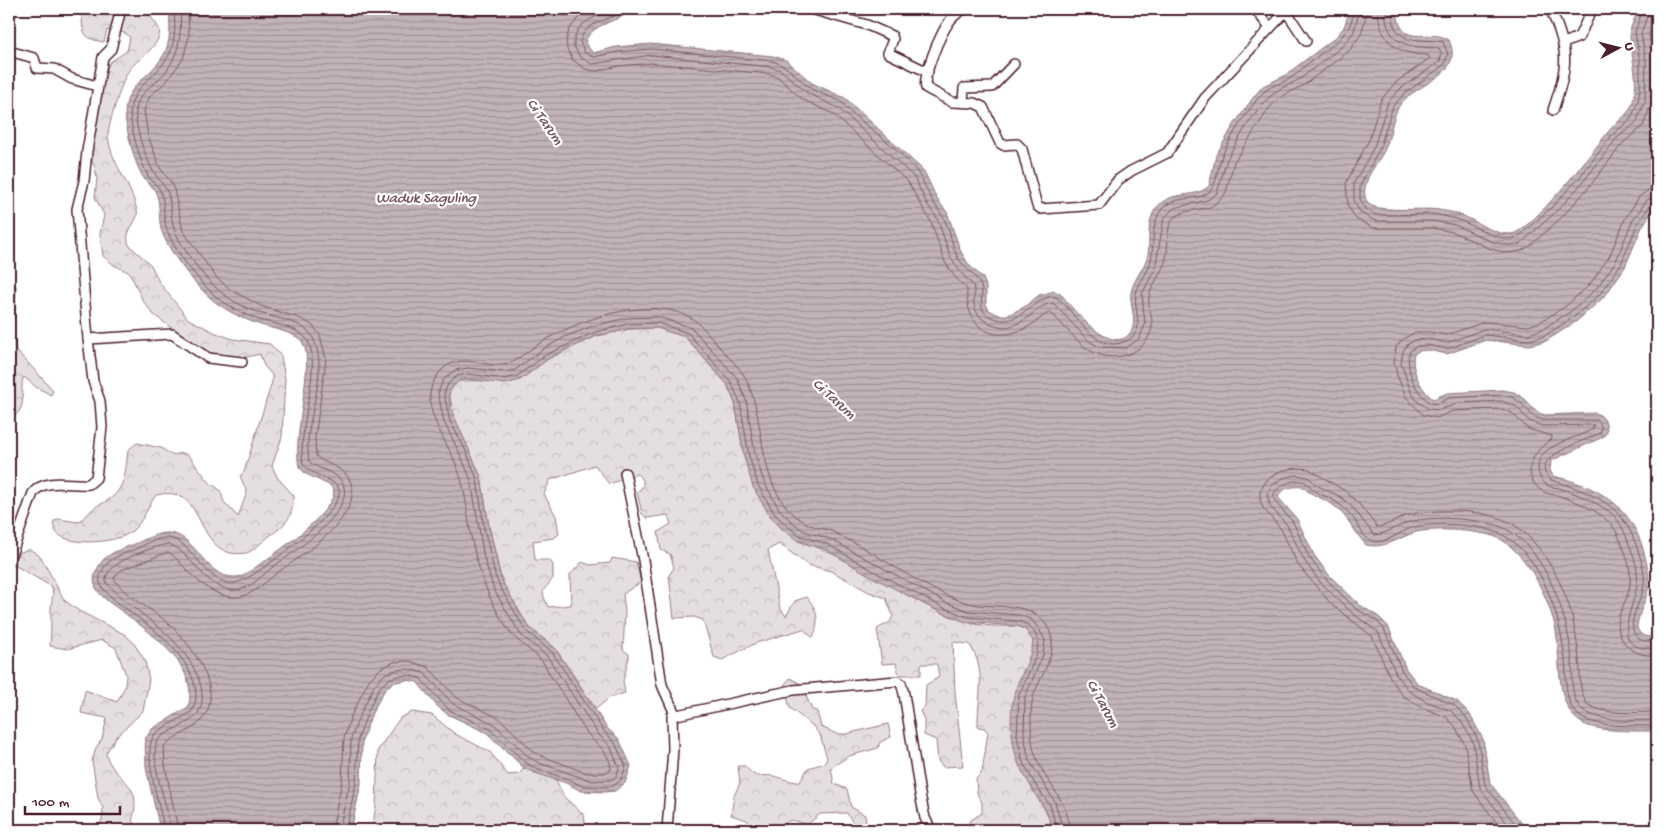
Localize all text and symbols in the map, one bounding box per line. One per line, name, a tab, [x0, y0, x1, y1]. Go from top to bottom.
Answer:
north arrow	[1594, 22, 1644, 72]
text: U	[1619, 42, 1637, 52]
water label: Ci Tarum	[522, 96, 567, 149]
water label: Waduk Saguling	[376, 190, 478, 208]
water label: Ci Tarum	[808, 375, 859, 424]
water label: Ci Tarum	[1082, 677, 1123, 731]
scale bar	[25, 784, 120, 816]
text: 100 m	[31, 794, 70, 812]

